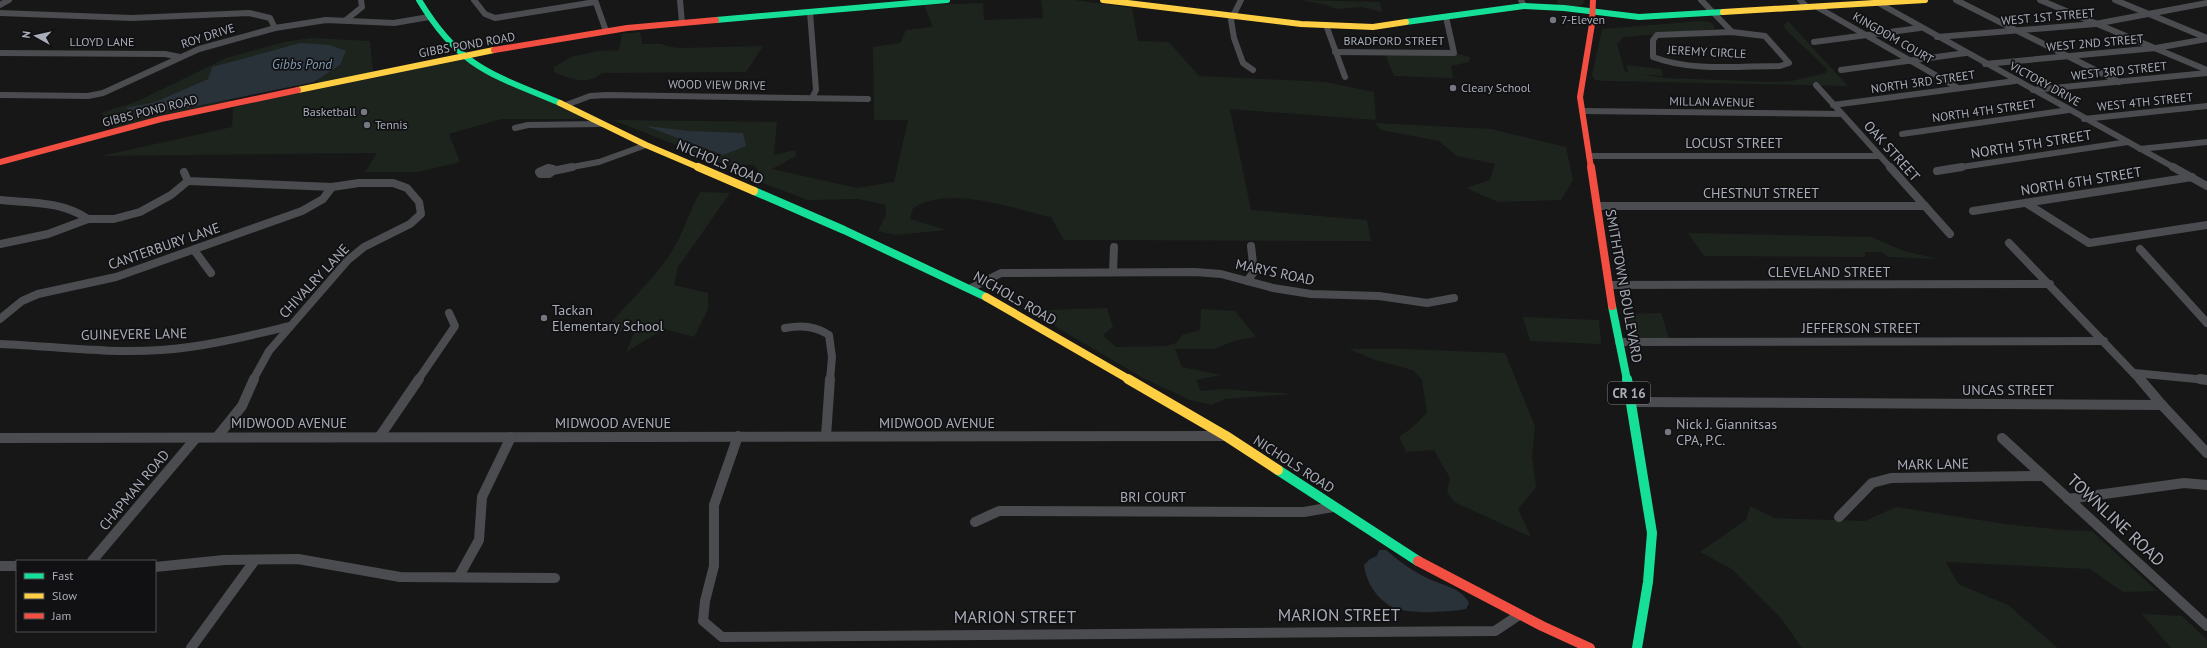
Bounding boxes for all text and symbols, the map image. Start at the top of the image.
street label: WEST 1ST STREET [2000,5,2096,28]
street label: KINGDOM COURT [1850,8,1937,67]
place label: 7-Eleven [1561,12,1605,27]
marker: 7-Eleven [1548,15,1558,25]
north arrow [16,16,56,56]
street label: ROY DRIVE [179,20,237,51]
street label: GIBBS POND ROAD [418,29,516,60]
text: N [19,30,34,39]
street label: WEST 2ND STREET [2046,31,2145,54]
street label: BRADFORD STREET [1343,33,1445,48]
street label: LLOYD LANE [70,34,134,49]
street label: JEREMY CIRCLE [1666,42,1747,61]
water label: Gibbs Pond [272,56,332,73]
street label: VICTORY DRIVE [2006,57,2083,109]
street label: WEST 3RD STREET [2070,58,2168,83]
street label: NORTH 3RD STREET [1870,67,1976,96]
street label: WOOD VIEW DRIVE [668,76,766,93]
place label: Cleary School [1461,80,1531,95]
marker: Cleary School [1448,83,1458,93]
street label: WEST 4TH STREET [2096,89,2194,114]
street label: GIBBS POND ROAD [101,91,199,130]
street label: MILLAN AVENUE [1669,93,1755,110]
street label: NORTH 4TH STREET [1931,96,2037,125]
place label: Basketball [303,104,356,119]
marker: Basketball [359,107,369,117]
place label: Tennis [375,117,408,132]
street label: OAK STREET [1860,117,1924,185]
marker: Tennis [362,120,372,130]
street label: NORTH 5TH STREET [1969,126,2093,162]
street label: LOCUST STREET [1685,134,1783,152]
street label: NICHOLS ROAD [674,136,766,188]
street label: NORTH 6TH STREET [2019,163,2143,199]
street label: CHESTNUT STREET [1703,184,1819,202]
street label: SMITHTOWN BOULEVARD [1602,208,1646,364]
street label: CANTERBURY LANE [106,218,222,274]
street label: CHIVALRY LANE [275,240,353,322]
street label: MARYS ROAD [1234,255,1316,289]
street label: CLEVELAND STREET [1768,263,1890,281]
street label: NICHOLS ROAD [970,267,1060,329]
place label: Tackan Elementary School [552,301,664,335]
marker: Tackan Elementary School [539,313,549,323]
street label: JEFFERSON STREET [1801,319,1920,337]
street label: GUINEVERE LANE [81,324,187,344]
street label: UNCAS STREET [1962,381,2054,399]
road number: CR 16 [1608,382,1650,404]
street label: MIDWOOD AVENUE [231,414,347,432]
street label: MIDWOOD AVENUE [555,414,671,432]
street label: MIDWOOD AVENUE [879,414,995,432]
place label: Nick J. Giannitsas CPA, P.C. [1676,415,1777,449]
marker: Nick J. Giannitsas CPA, P.C. [1663,427,1673,437]
street label: NICHOLS ROAD [1250,431,1338,497]
street label: CHAPMAN ROAD [95,446,173,534]
street label: MARK LANE [1897,454,1969,474]
street label: TOWNLINE ROAD [2062,469,2170,571]
street label: BRI COURT [1120,488,1186,506]
legend [16,560,156,632]
text: Fast [52,568,73,583]
text: Slow [52,588,77,603]
street label: MARION STREET [1278,604,1401,626]
street label: MARION STREET [954,606,1077,628]
text: Jam [51,608,71,623]

